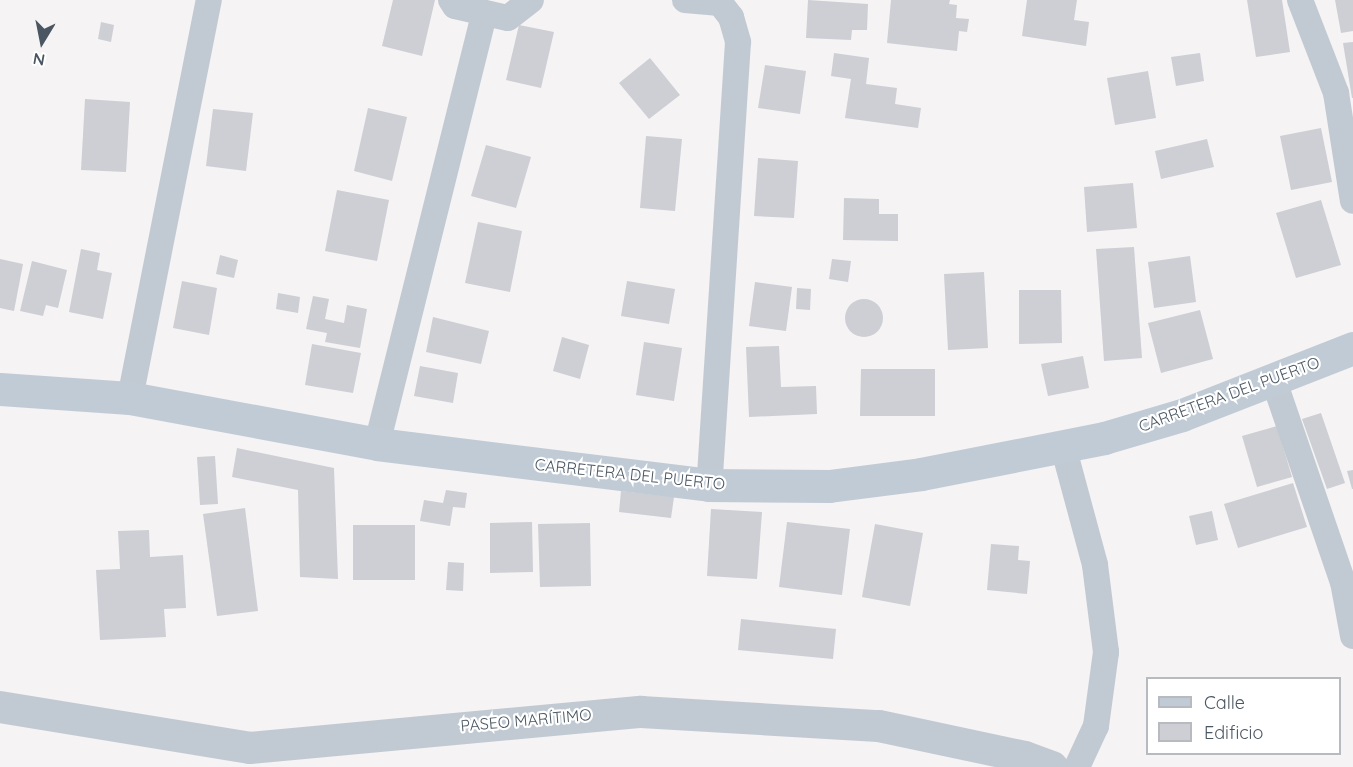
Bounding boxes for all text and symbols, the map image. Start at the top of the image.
north arrow [12,12,72,72]
text: N [31,49,46,71]
street label: CARRETERA DEL PUERTO [1136,352,1322,436]
street label: CARRETERA DEL PUERTO [534,454,726,494]
legend [1146,677,1341,755]
text: Calle [1204,691,1245,714]
street label: PASEO MARÍTIMO [460,705,592,735]
text: Edificio [1204,721,1263,744]

